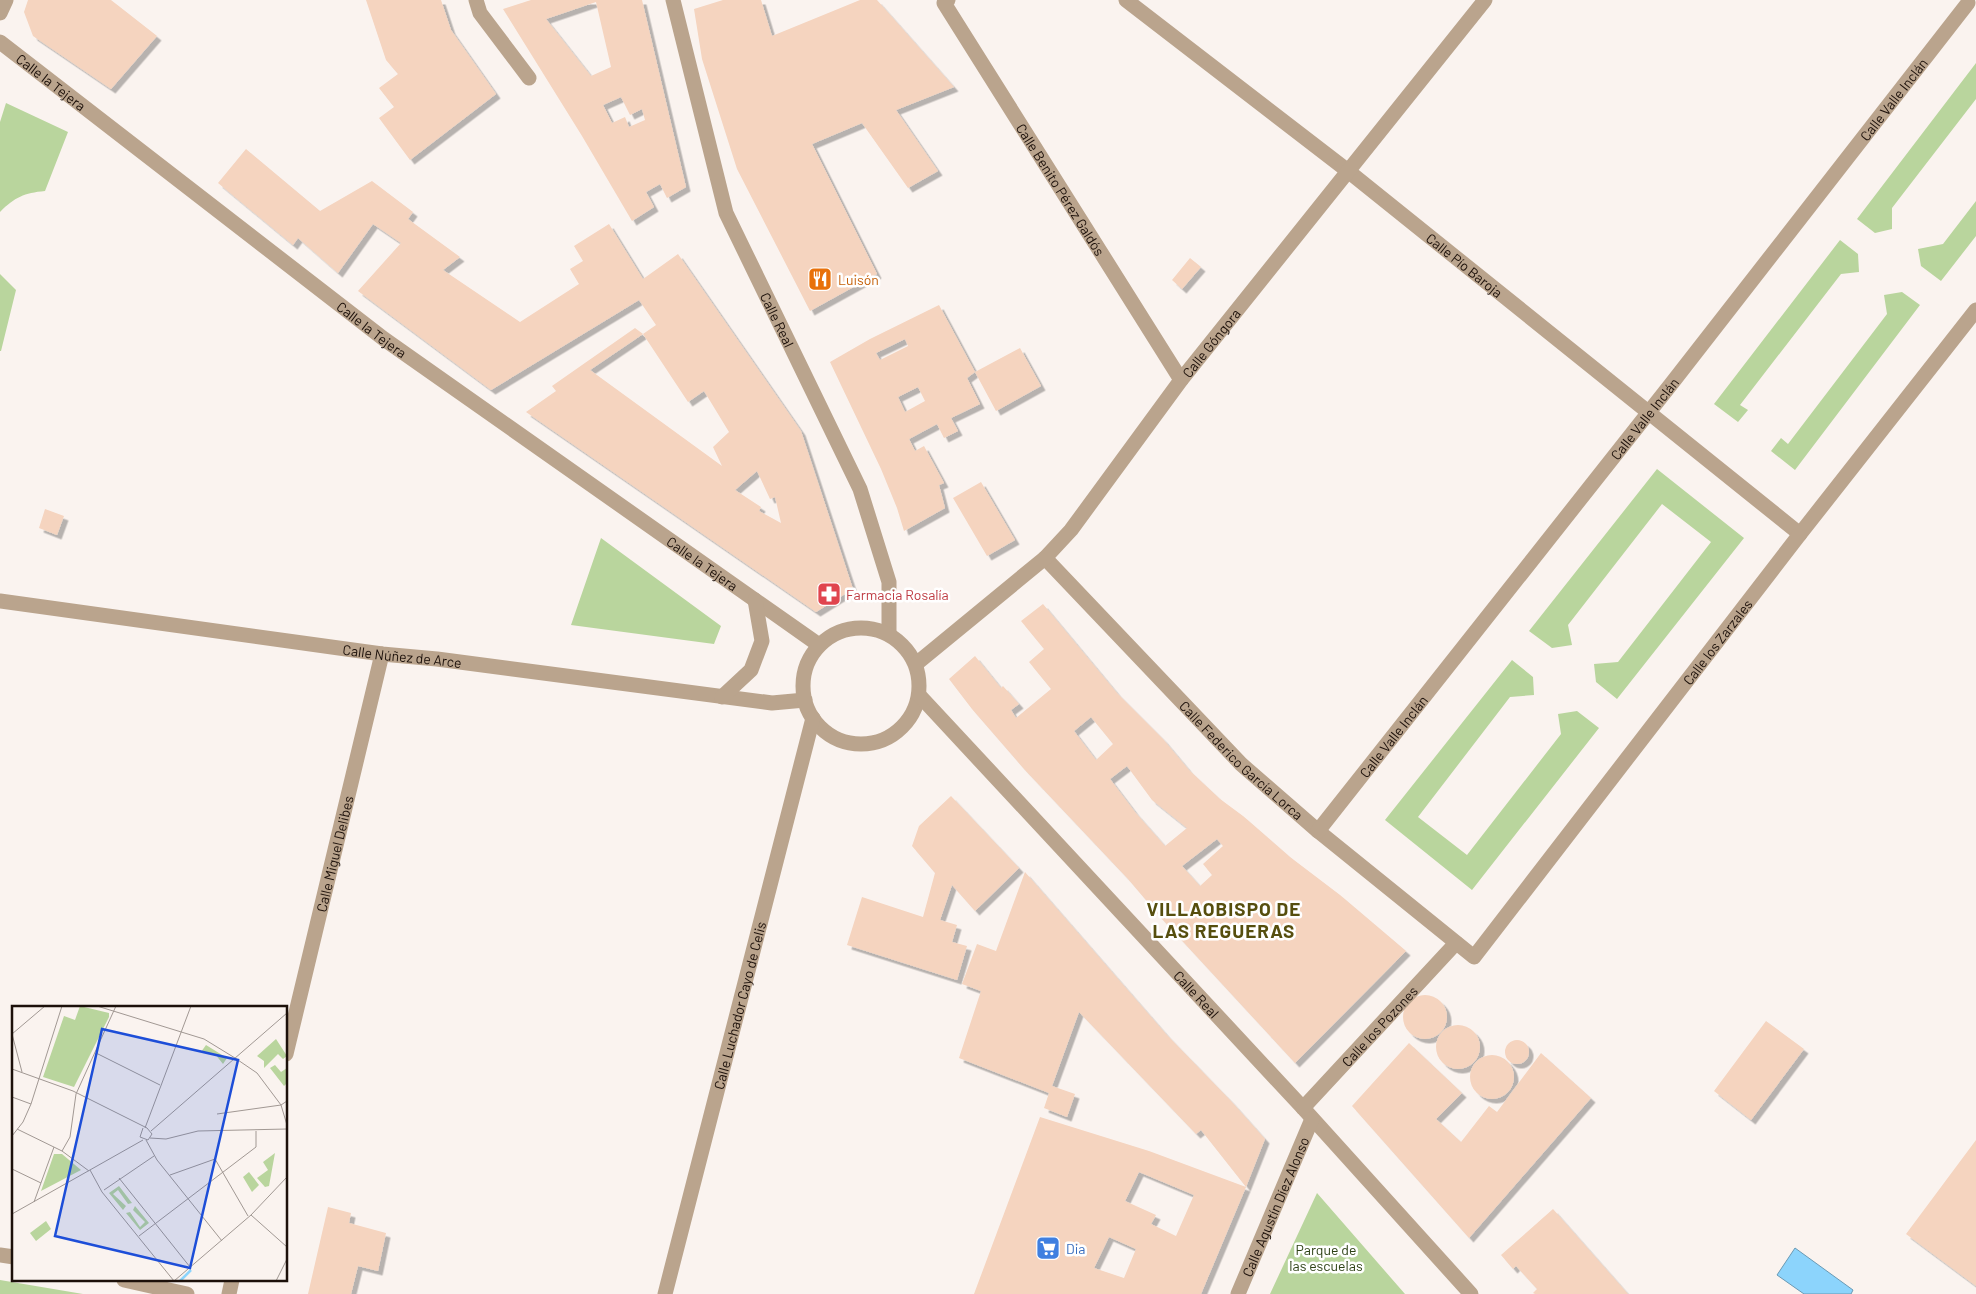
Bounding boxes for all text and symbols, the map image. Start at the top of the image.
street label: Calle la Tejera [13,50,89,114]
street label: Calle Valle Inclán [1856,54,1931,144]
street label: Calle Benito Pérez Galdós [1013,120,1109,259]
street label: Calle Pío Baroja [1423,229,1506,301]
restaurant icon: Luisón [807,266,833,292]
place label: Luisón [838,271,879,288]
street label: Calle Real [757,290,798,350]
street label: Calle la Tejera [334,297,410,361]
street label: Calle Góngora [1178,305,1244,381]
street label: Calle Valle Inclán [1606,374,1682,463]
street label: Calle la Tejera [664,532,741,594]
pharmacy icon: Farmacia Rosalía [816,581,842,607]
place label: Farmacia Rosalía [846,586,949,603]
street label: Calle los Zarzales [1679,595,1755,688]
street label: Calle Núñez de Arce [342,640,463,671]
street label: Calle Valle Inclán [1355,692,1431,781]
street label: Calle Federico García Lorca [1176,697,1307,823]
street label: Calle Miguel Delibes [312,794,356,914]
district label: VILLAOBISPO DE LAS REGUERAS [1147,897,1301,942]
street label: Calle Luchador Cayo de Celis [709,919,769,1091]
street label: Calle Real [1171,967,1223,1021]
street label: Calle los Pozones [1338,982,1421,1070]
inset map [12,1006,288,1282]
street label: Calle Agustín Díez Alonso [1238,1134,1312,1279]
supermarket icon: Dia [1035,1235,1061,1261]
place label: Dia [1066,1240,1085,1257]
park label: Parque de las escuelas [1289,1241,1363,1274]

